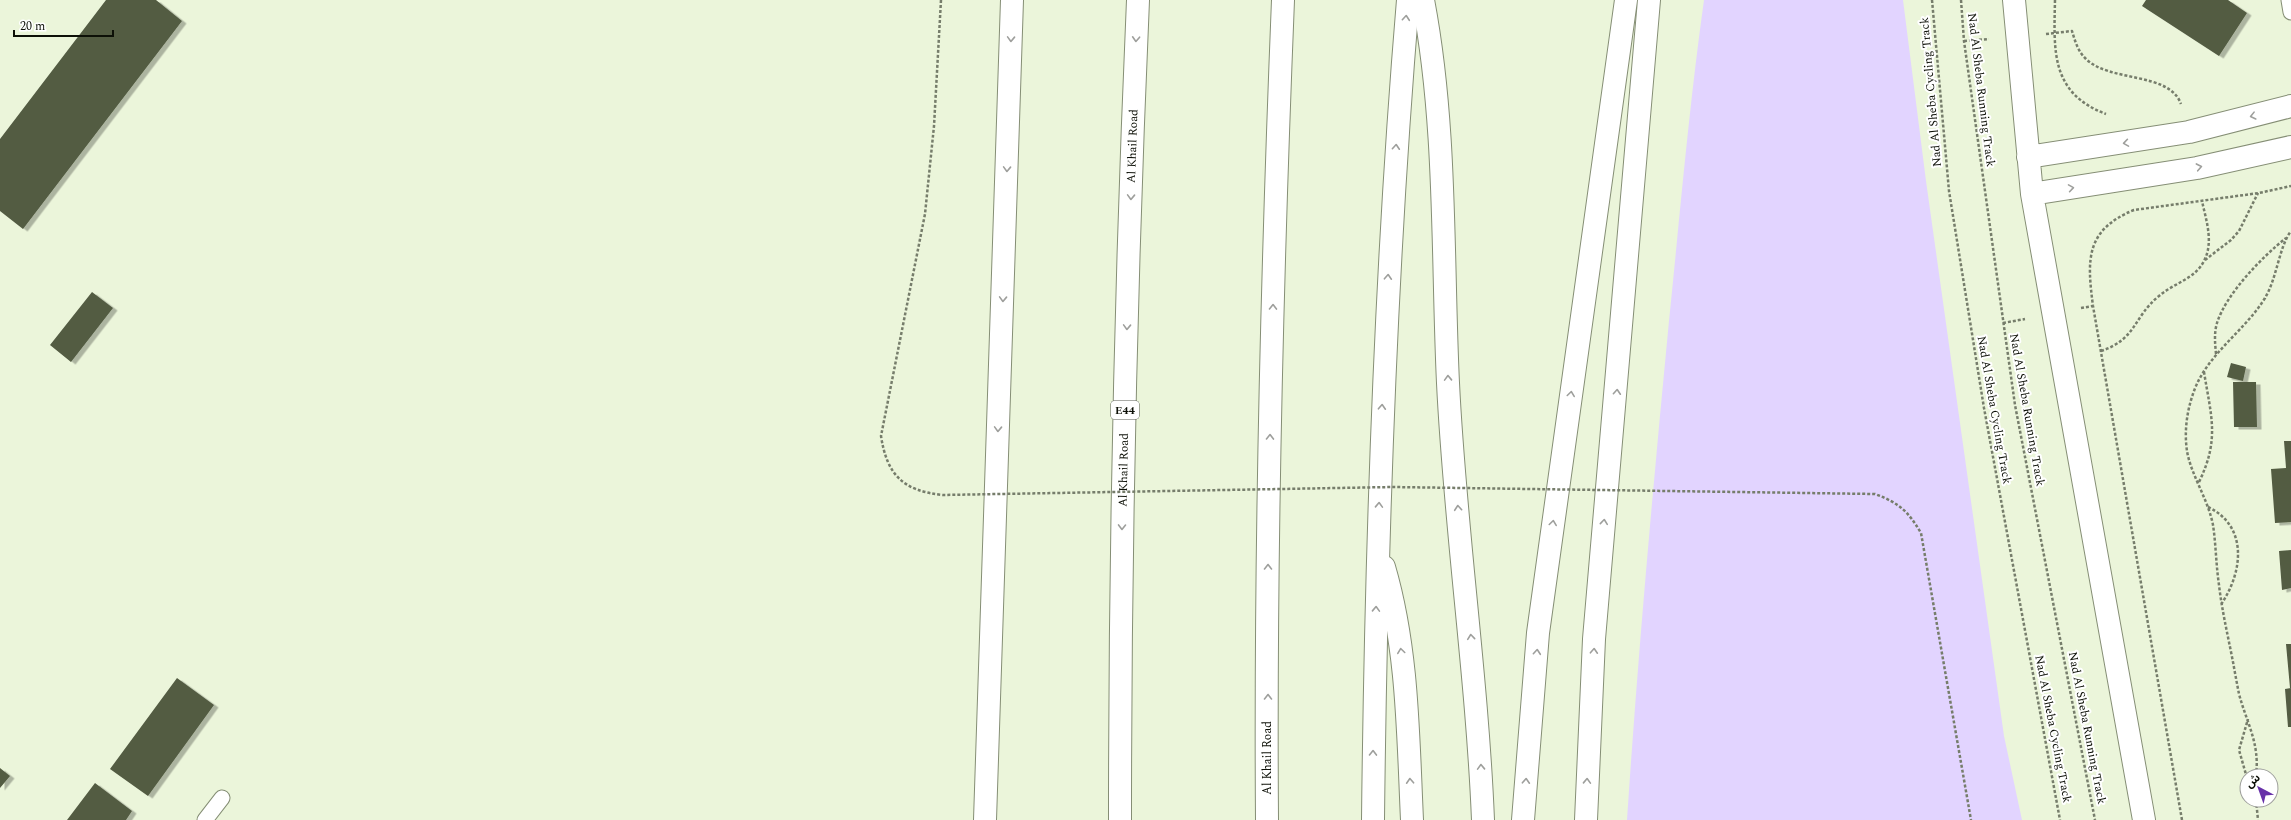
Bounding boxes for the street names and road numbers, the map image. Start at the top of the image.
street label: Nad Al Sheba Running Track [1962,12,2000,168]
street label: Nad Al Sheba Cycling Track [1915,16,1947,168]
street label: Al Khail Road [1121,108,1143,183]
street label: Nad Al Sheba Running Track [2004,332,2050,488]
street label: Nad Al Sheba Cycling Track [1972,334,2016,486]
road number: E44 [1111,401,1139,419]
street label: Al Khail Road [1113,433,1134,507]
street label: Nad Al Sheba Running Track [2063,650,2111,806]
street label: Nad Al Sheba Cycling Track [2029,653,2077,805]
street label: Al Khail Road [1258,721,1277,795]

